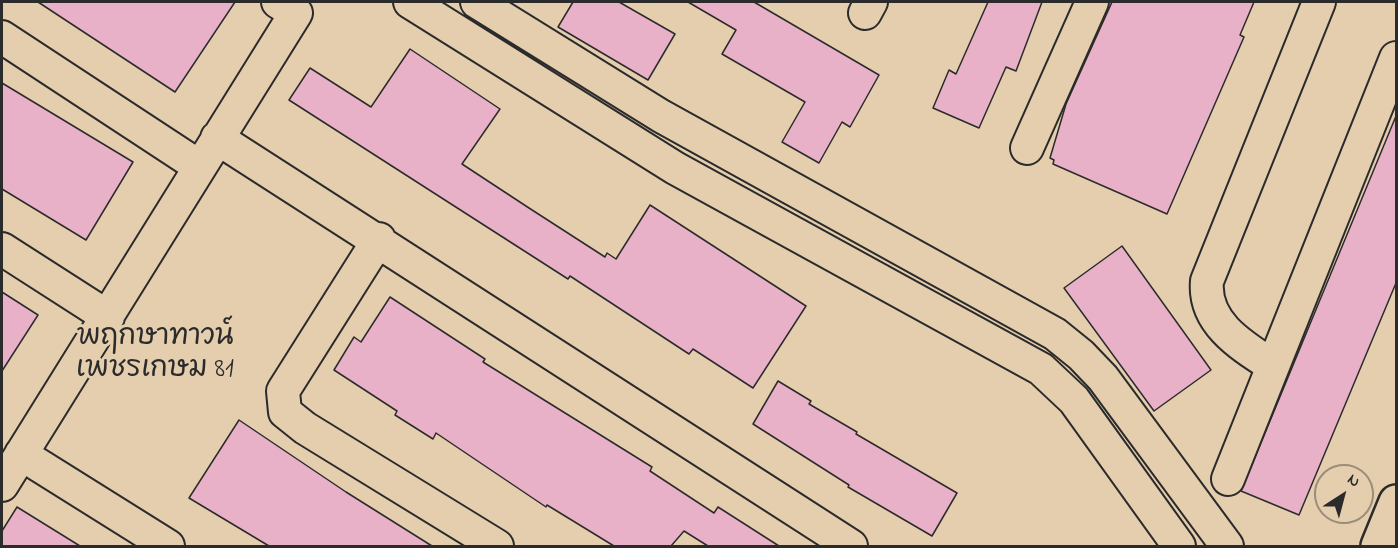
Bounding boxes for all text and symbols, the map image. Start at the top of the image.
district label: พฤกษาทาวน์ เพชรเกษม 81 [76,322,234,388]
north arrow [1314,464,1374,524]
text: N [1342,468,1365,494]

